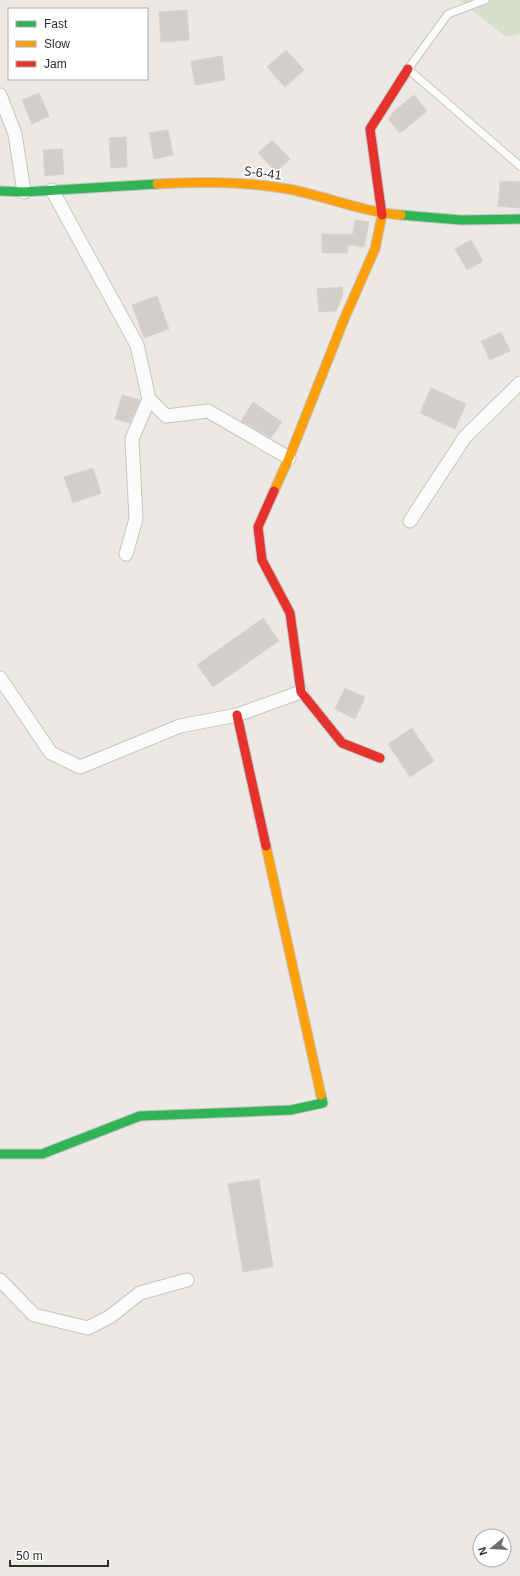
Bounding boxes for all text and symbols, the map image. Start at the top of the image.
legend [8,8,148,80]
text: Fast [44,17,68,31]
text: Slow [44,37,70,51]
text: Jam [44,57,67,71]
street label: Տ-6-41 [243,163,283,183]
north arrow [472,1528,512,1568]
scale bar [10,1542,108,1568]
text: N [476,1545,489,1557]
text: 50 m [16,1549,43,1563]

